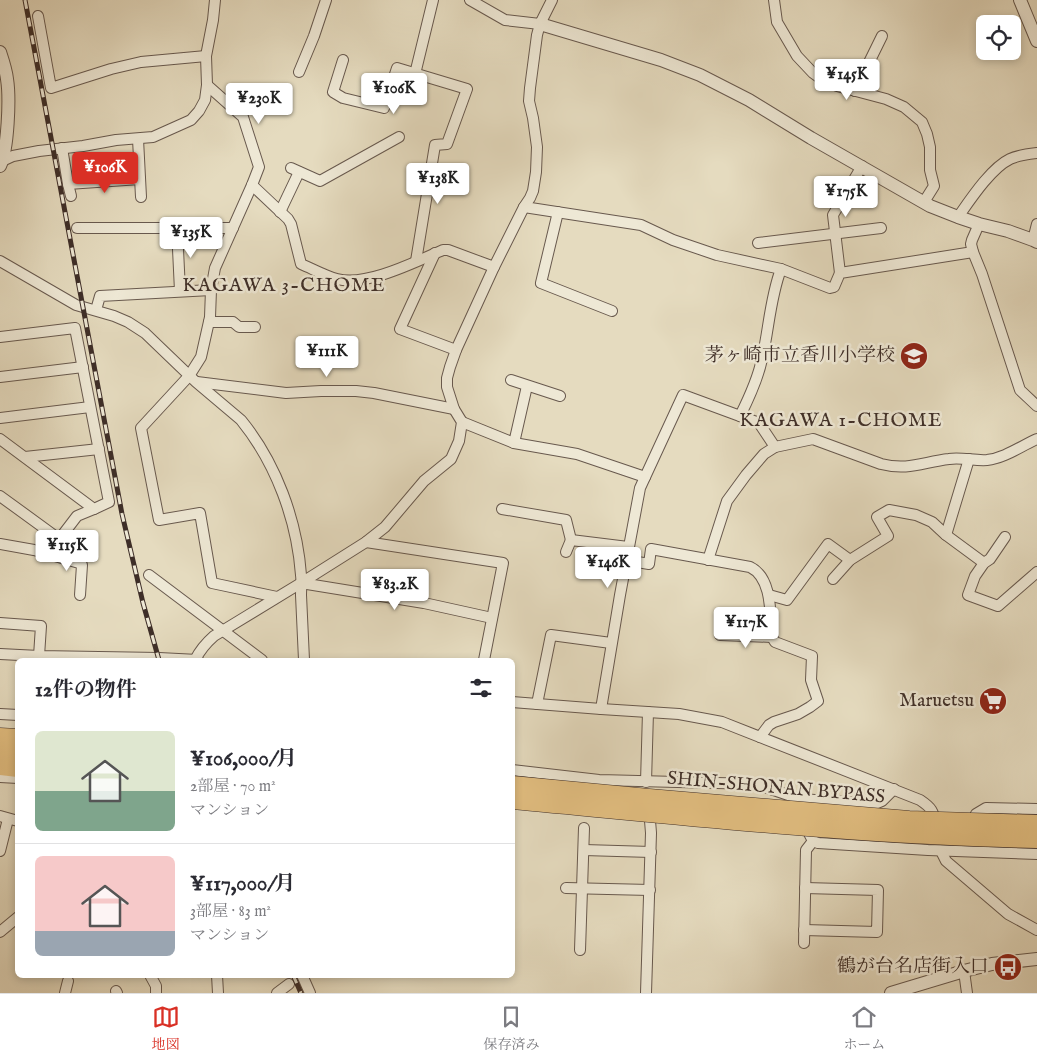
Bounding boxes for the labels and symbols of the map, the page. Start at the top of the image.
pin: ¥145K [812,58,882,101]
pin: ¥106K [359,72,429,115]
pin: ¥230K [224,82,294,125]
pin: ¥106K [70,152,140,194]
pin: ¥138K [403,162,473,205]
pin: ¥175K [811,176,881,218]
pin: ¥135K [156,216,226,259]
district label: KAGAWA 3-CHOME [182,273,386,298]
pin: ¥111K [292,336,362,378]
school or university icon: 茅ヶ崎市立香川小学校 [899,341,929,371]
place label: 茅ヶ崎市立香川小学校 [705,344,895,368]
district label: KAGAWA 1-CHOME [739,408,943,433]
pin: ¥115K [32,530,102,572]
pin: ¥146K [573,546,643,589]
pin: ¥83.2K [354,568,436,611]
pin: ¥117K [711,606,781,649]
supermarket icon: Maruetsu [978,686,1008,716]
place label: Maruetsu [899,689,974,713]
street label: SHIN-SHONAN BYPASS [666,767,886,809]
bus stop icon: 鶴が台名店街入口 [993,952,1023,982]
place label: 鶴が台名店街入口 [837,955,989,979]

